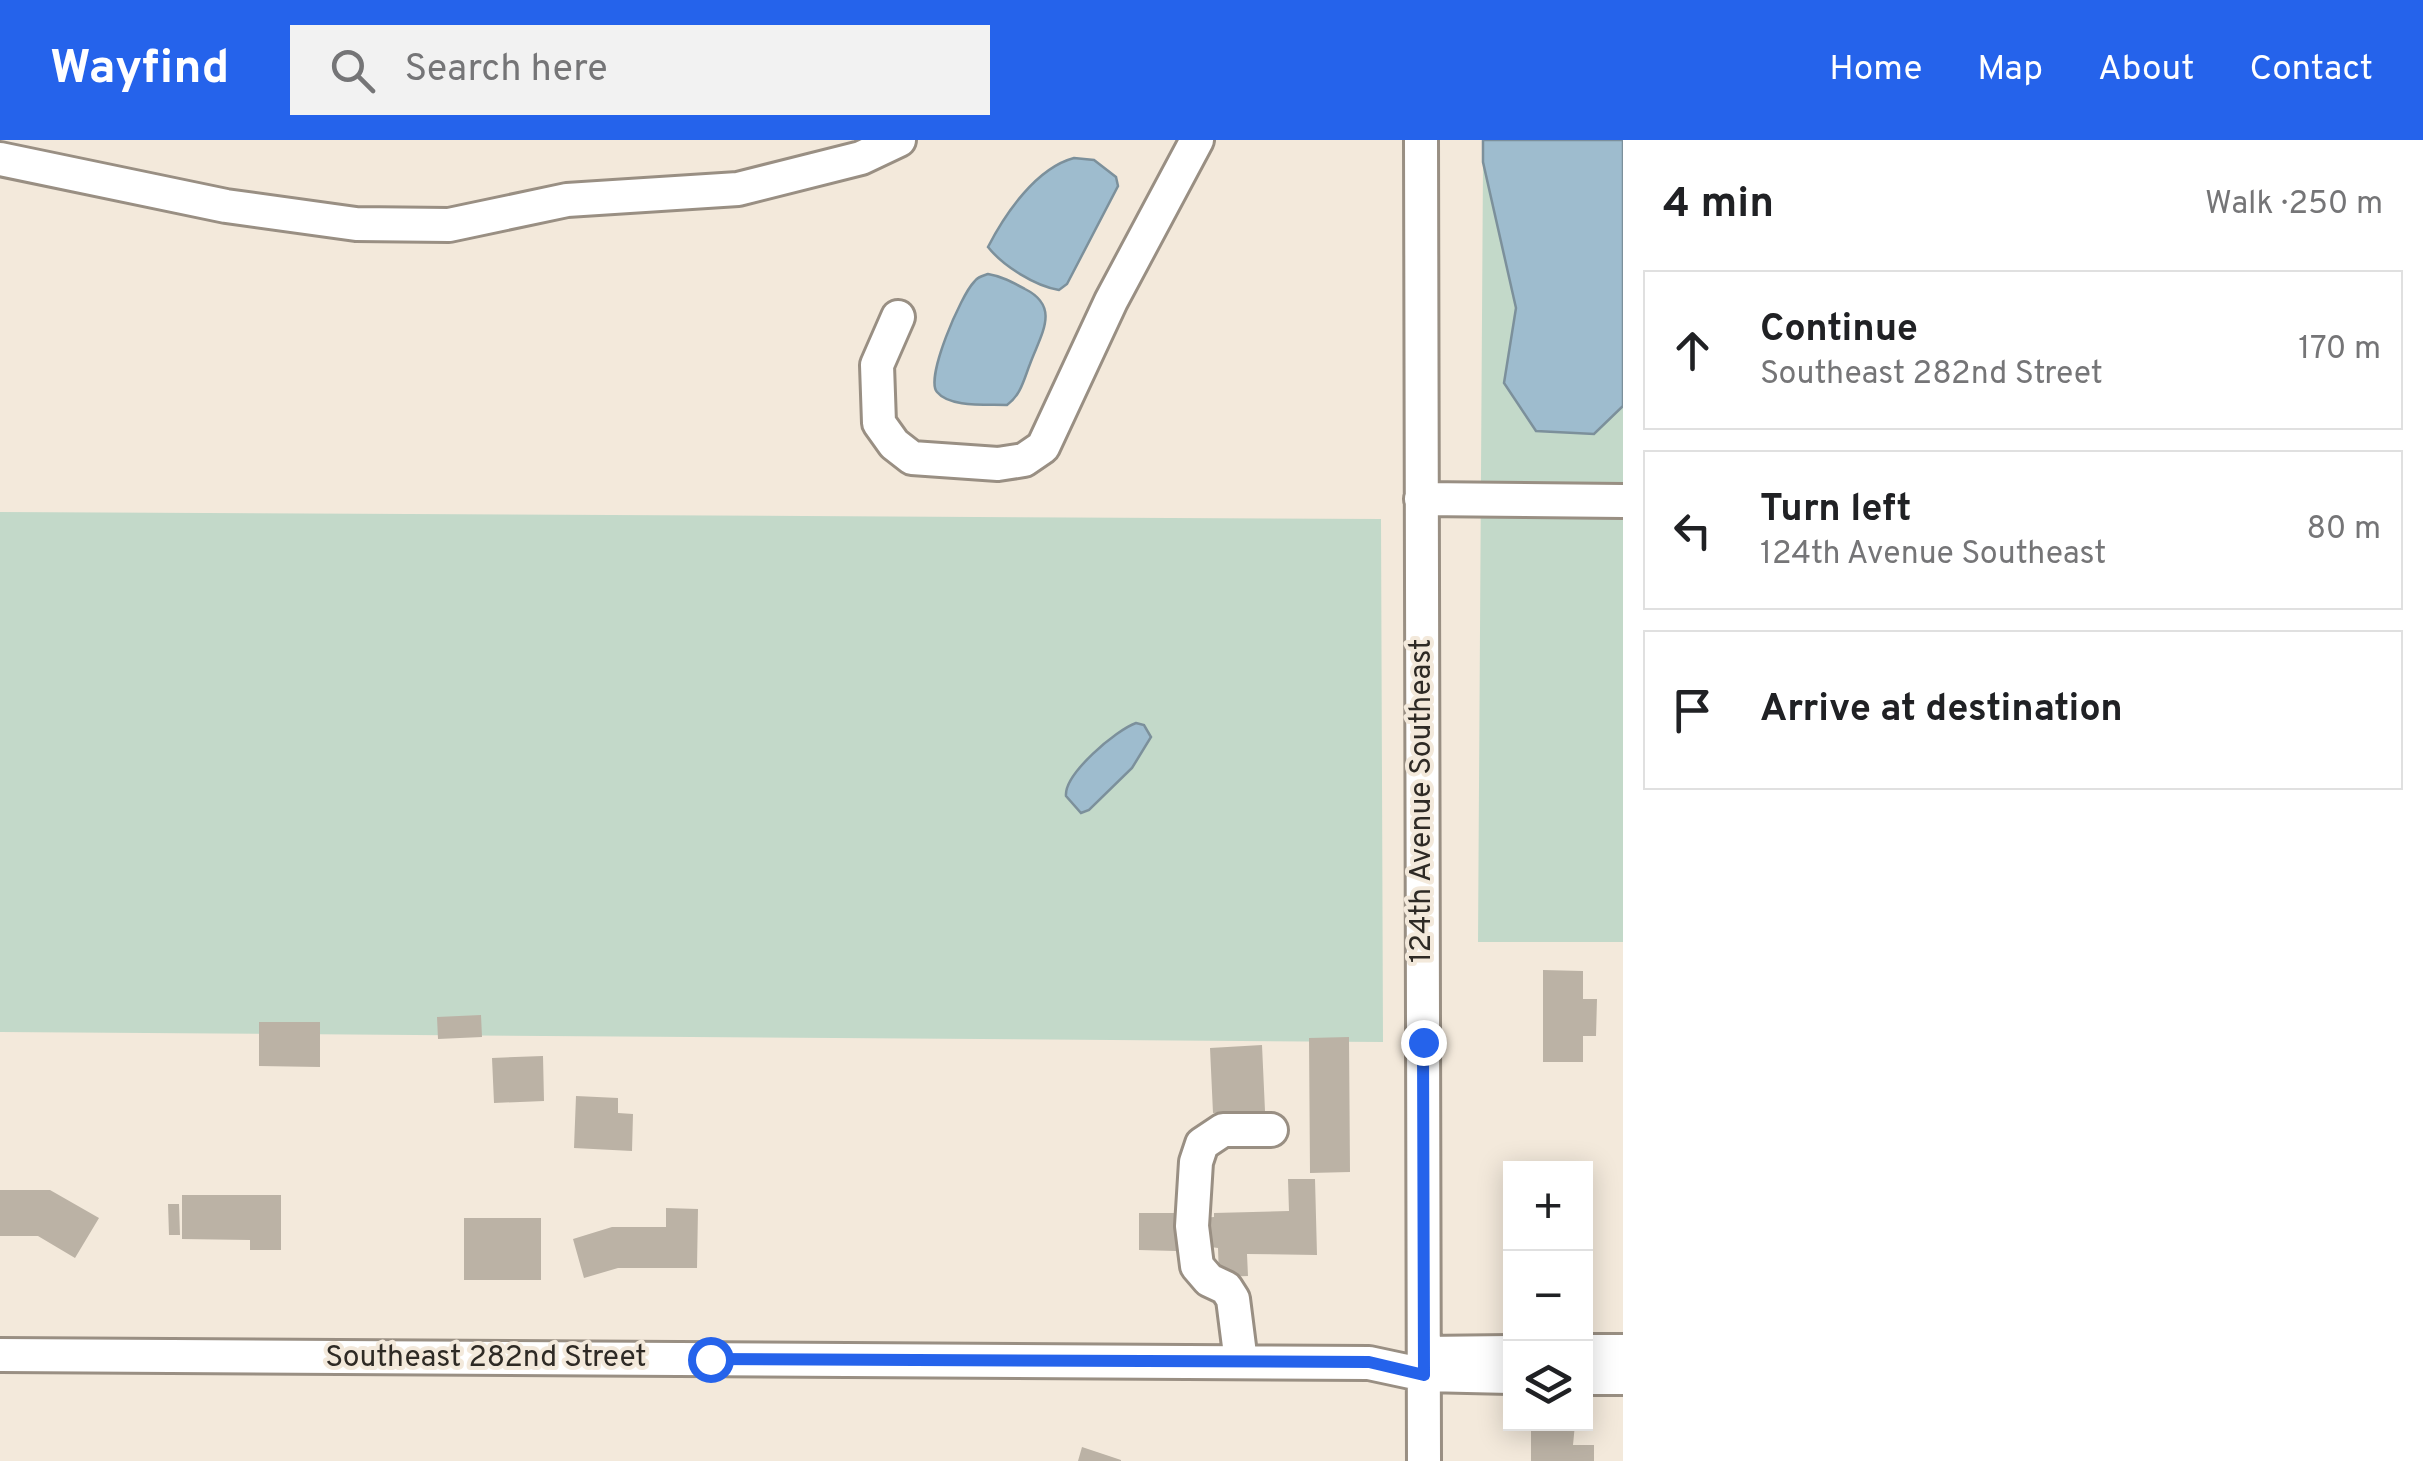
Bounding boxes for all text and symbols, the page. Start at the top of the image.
search box [290,25,990,115]
text: Wayfind [50,40,230,100]
icon: search [325,43,380,98]
text: Search here [405,46,608,95]
text: Home [1829,48,1922,92]
text: Map [1977,48,2043,92]
text: About [2098,48,2194,92]
text: Contact [2249,48,2373,92]
text: 4 min [1663,179,1774,232]
text: Walk · 250 m [2205,185,2383,225]
text: Continue [1760,306,1918,355]
icon: ahead [1665,323,1720,378]
text: 170 m [2298,330,2381,370]
text: Southeast 282nd Street [1760,355,2103,395]
text: Turn left [1760,486,1912,535]
icon: left [1665,503,1720,558]
text: 80 m [2307,510,2381,550]
text: 124th Avenue Southeast [1760,535,2106,575]
street label: 124th Avenue Southeast [1404,639,1441,963]
icon: arrive [1665,683,1720,738]
text: Arrive at destination [1760,686,2123,735]
route end [1401,1020,1447,1066]
map controls [1503,1161,1593,1431]
button: + [1503,1161,1593,1251]
button: − [1503,1251,1593,1341]
route start [688,1337,734,1383]
street label: Southeast 282nd Street [325,1340,647,1377]
button: layers [1503,1341,1593,1431]

